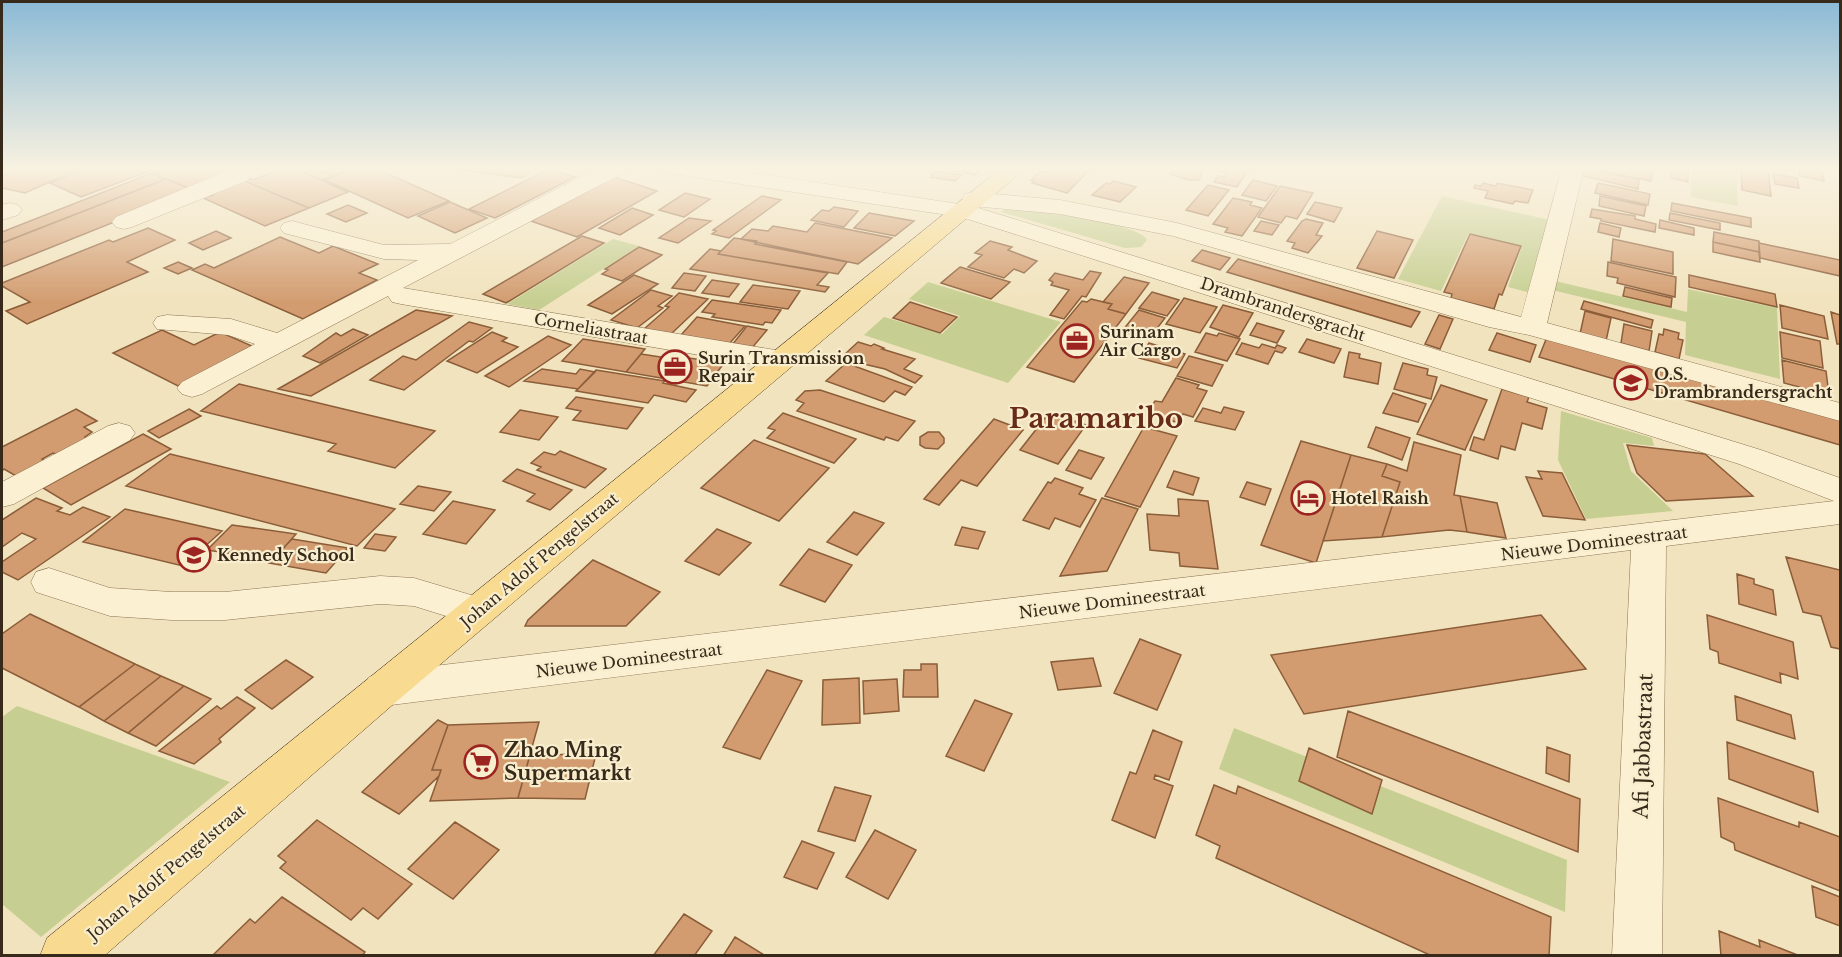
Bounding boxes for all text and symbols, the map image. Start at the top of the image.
street label: Drambrandersgracht [1198,273,1368,345]
street label: Corneliastraat [532,308,650,348]
place label: Surinam Air Cargo [1099,322,1181,360]
office icon: Surinam Air Cargo [1059,323,1095,359]
place label: Surin Transmission Repair [698,348,865,386]
office icon: Surin Transmission Repair [657,349,693,385]
place label: O.S. Drambrandersgracht [1654,364,1833,402]
school or university icon: O.S. Drambrandersgracht [1613,365,1649,401]
district label: Paramaribo [1009,401,1183,436]
hotel icon: Hotel Raish [1290,480,1326,516]
street label: Johan Adolf Pengelstraat [454,488,622,633]
place label: Hotel Raish [1331,488,1429,508]
street label: Nieuwe Domineestraat [1499,522,1689,564]
school or university icon: Kennedy School [176,537,212,573]
place label: Kennedy School [217,545,355,565]
street label: Nieuwe Domineestraat [1017,580,1207,622]
street label: Nieuwe Domineestraat [534,639,724,681]
street label: Afi Jabbastraat [1628,672,1658,820]
place label: Zhao Ming Supermarkt [504,738,632,785]
supermarket icon: Zhao Ming Supermarkt [463,744,499,780]
street label: Johan Adolf Pengelstraat [81,800,249,945]

